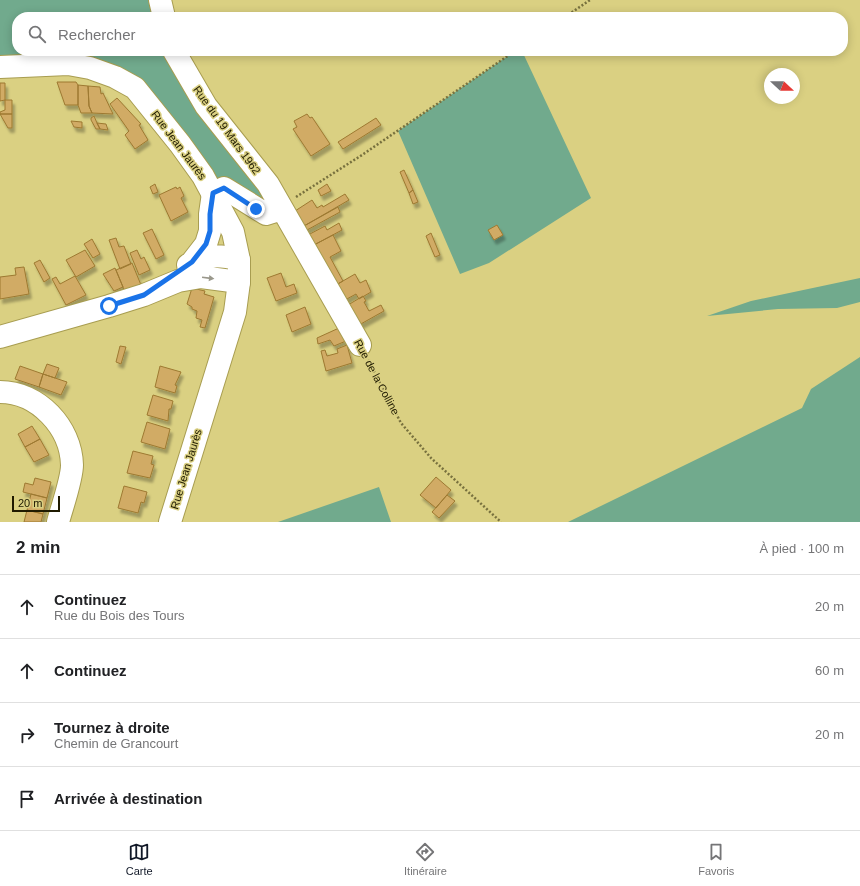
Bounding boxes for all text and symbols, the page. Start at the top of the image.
search box [12,12,848,56]
icon: search [26,23,48,45]
text: Rechercher [58,26,136,43]
north arrow [764,68,800,104]
street label: Rue du 19 Mars 1962 [191,84,263,176]
street label: Rue Jean Jaurès [149,108,209,182]
route end [247,200,265,218]
one-way arrow [202,275,214,281]
route start [100,297,118,315]
street label: Rue de la Colline [352,337,402,417]
street label: Rue Jean Jaurès [168,427,204,511]
scale bar [12,494,60,513]
text: 20 m [18,497,42,509]
text: 2 min [16,538,60,557]
text: À pied · 100 m [759,541,844,556]
text: Continuez [54,591,127,608]
icon: ahead [16,596,38,618]
text: 20 m [815,599,844,614]
text: Rue du Bois des Tours [54,608,185,623]
icon: ahead [16,660,38,682]
text: Continuez [54,662,127,679]
text: 60 m [815,663,844,678]
text: Tournez à droite [54,719,170,736]
icon: right [16,724,38,746]
text: 20 m [815,727,844,742]
text: Chemin de Grancourt [54,736,178,751]
icon: arrive [16,788,38,810]
text: Arrivée à destination [54,790,202,807]
tab: Carte [126,841,153,877]
tab: Itinéraire [404,841,447,877]
tab: Favoris [698,841,734,877]

